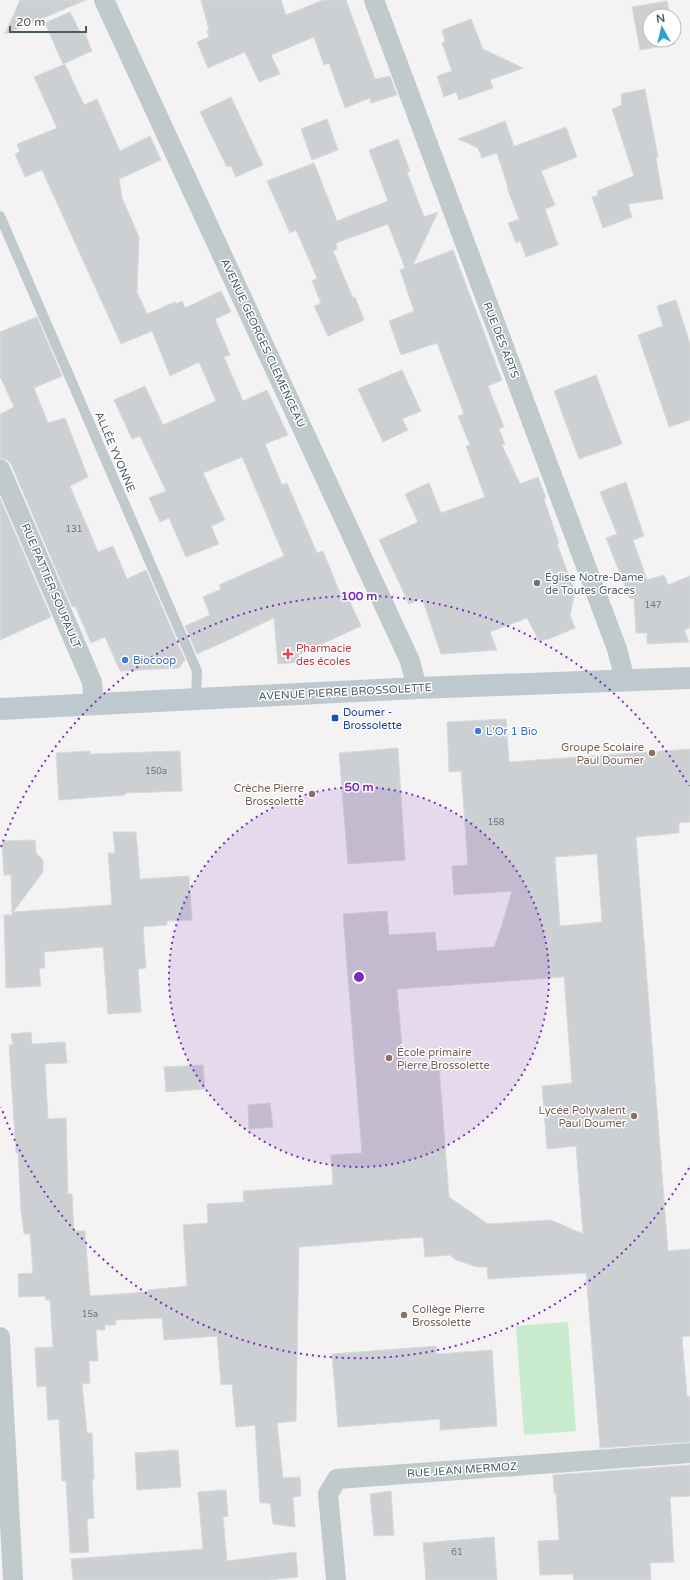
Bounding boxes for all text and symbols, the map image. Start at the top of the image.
scale bar [10,8,86,34]
north arrow [642,8,682,48]
text: N [655,12,666,26]
text: 20 m [16,15,45,29]
street label: AVENUE GEORGES CLEMENCEAU [218,256,308,430]
street label: RUE DES ARTS [481,300,522,380]
street label: ALLÉE YVONNE [92,409,139,494]
street label: RUE PATTIER SOUPAULT [19,522,83,651]
house number: 131 [66,524,82,535]
place label: Église Notre-Dame de Toutes Graces [545,570,644,597]
marker: Église Notre-Dame de Toutes Graces [532,578,542,588]
text: 100 m [341,589,377,603]
house number: 147 [645,600,662,611]
place label: Pharmacie des écoles [296,642,352,668]
marker: Pharmacie des écoles [283,649,293,659]
place label: Biocoop [133,654,176,667]
marker: Biocoop [120,655,130,665]
street label: AVENUE PIERRE BROSSOLETTE [258,681,432,703]
place label: Doumer - Brossolette [343,706,402,732]
marker: Doumer - Brossolette [330,713,340,723]
place label: L'Or 1 Bio [486,725,538,738]
marker: L'Or 1 Bio [473,726,483,736]
place label: Groupe Scolaire Paul Doumer [561,741,645,767]
marker: Groupe Scolaire Paul Doumer [647,748,657,758]
house number: 150a [145,766,167,777]
text: 50 m [344,780,374,794]
place label: Crèche Pierre Brossolette [234,782,304,808]
marker: Crèche Pierre Brossolette [307,789,317,799]
house number: 158 [488,817,505,828]
centre of rings [352,970,366,984]
place label: École primaire Pierre Brossolette [397,1045,490,1072]
marker: École primaire Pierre Brossolette [384,1053,394,1063]
place label: Lycée Polyvalent Paul Doumer [538,1104,627,1130]
marker: Lycée Polyvalent Paul Doumer [629,1111,639,1121]
place label: Collège Pierre Brossolette [412,1303,485,1329]
house number: 15a [82,1309,98,1320]
marker: Collège Pierre Brossolette [399,1310,409,1320]
street label: RUE JEAN MERMOZ [407,1460,517,1480]
house number: 61 [451,1547,463,1558]

